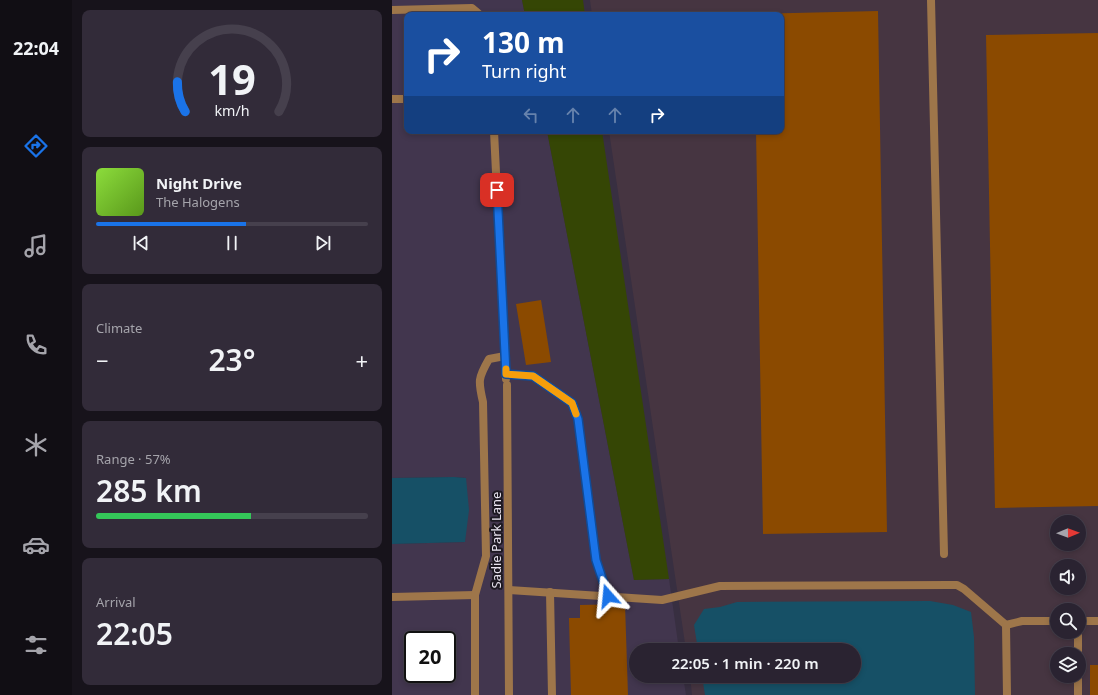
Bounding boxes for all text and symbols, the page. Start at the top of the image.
text: 130 m [482,23,565,61]
icon: right [416,28,468,80]
text: 22:04 [13,36,59,60]
text: 19 [208,50,256,106]
text: Turn right [482,59,566,83]
text: km/h [214,100,250,119]
icon: left [520,104,542,126]
icon: ahead [562,104,584,126]
icon: ahead [604,104,626,126]
icon: right [646,104,668,126]
icon: directions [22,132,50,160]
text: Night Drive [156,173,242,193]
pin [480,173,514,207]
icon: arrive [486,179,508,201]
text: The Halogens [156,193,240,211]
icon: music [22,232,50,260]
icon: previous [130,232,152,254]
icon: pause [221,232,243,254]
icon: next [312,232,334,254]
text: Climate [96,319,142,337]
icon: phone [22,331,50,359]
text: 23° [208,339,256,380]
text: − [96,345,109,375]
text: + [355,345,368,375]
icon: climate [22,431,50,459]
text: Range · 57% [96,450,171,468]
text: 285 km [96,470,202,511]
street label: Sadie Park Lane [487,492,505,588]
north arrow [1050,515,1086,551]
map controls [1050,515,1086,683]
icon: car [22,531,50,559]
button: sound [1050,559,1086,595]
position arrow [587,575,629,617]
text: Arrival [96,593,136,611]
button: search [1050,603,1086,639]
text: 22:05 [96,613,173,654]
icon: filters [22,631,50,659]
speed limit sign: 20 [404,631,456,683]
button: layers [1050,647,1086,683]
text: 22:05 · 1 min · 220 m [671,653,819,673]

